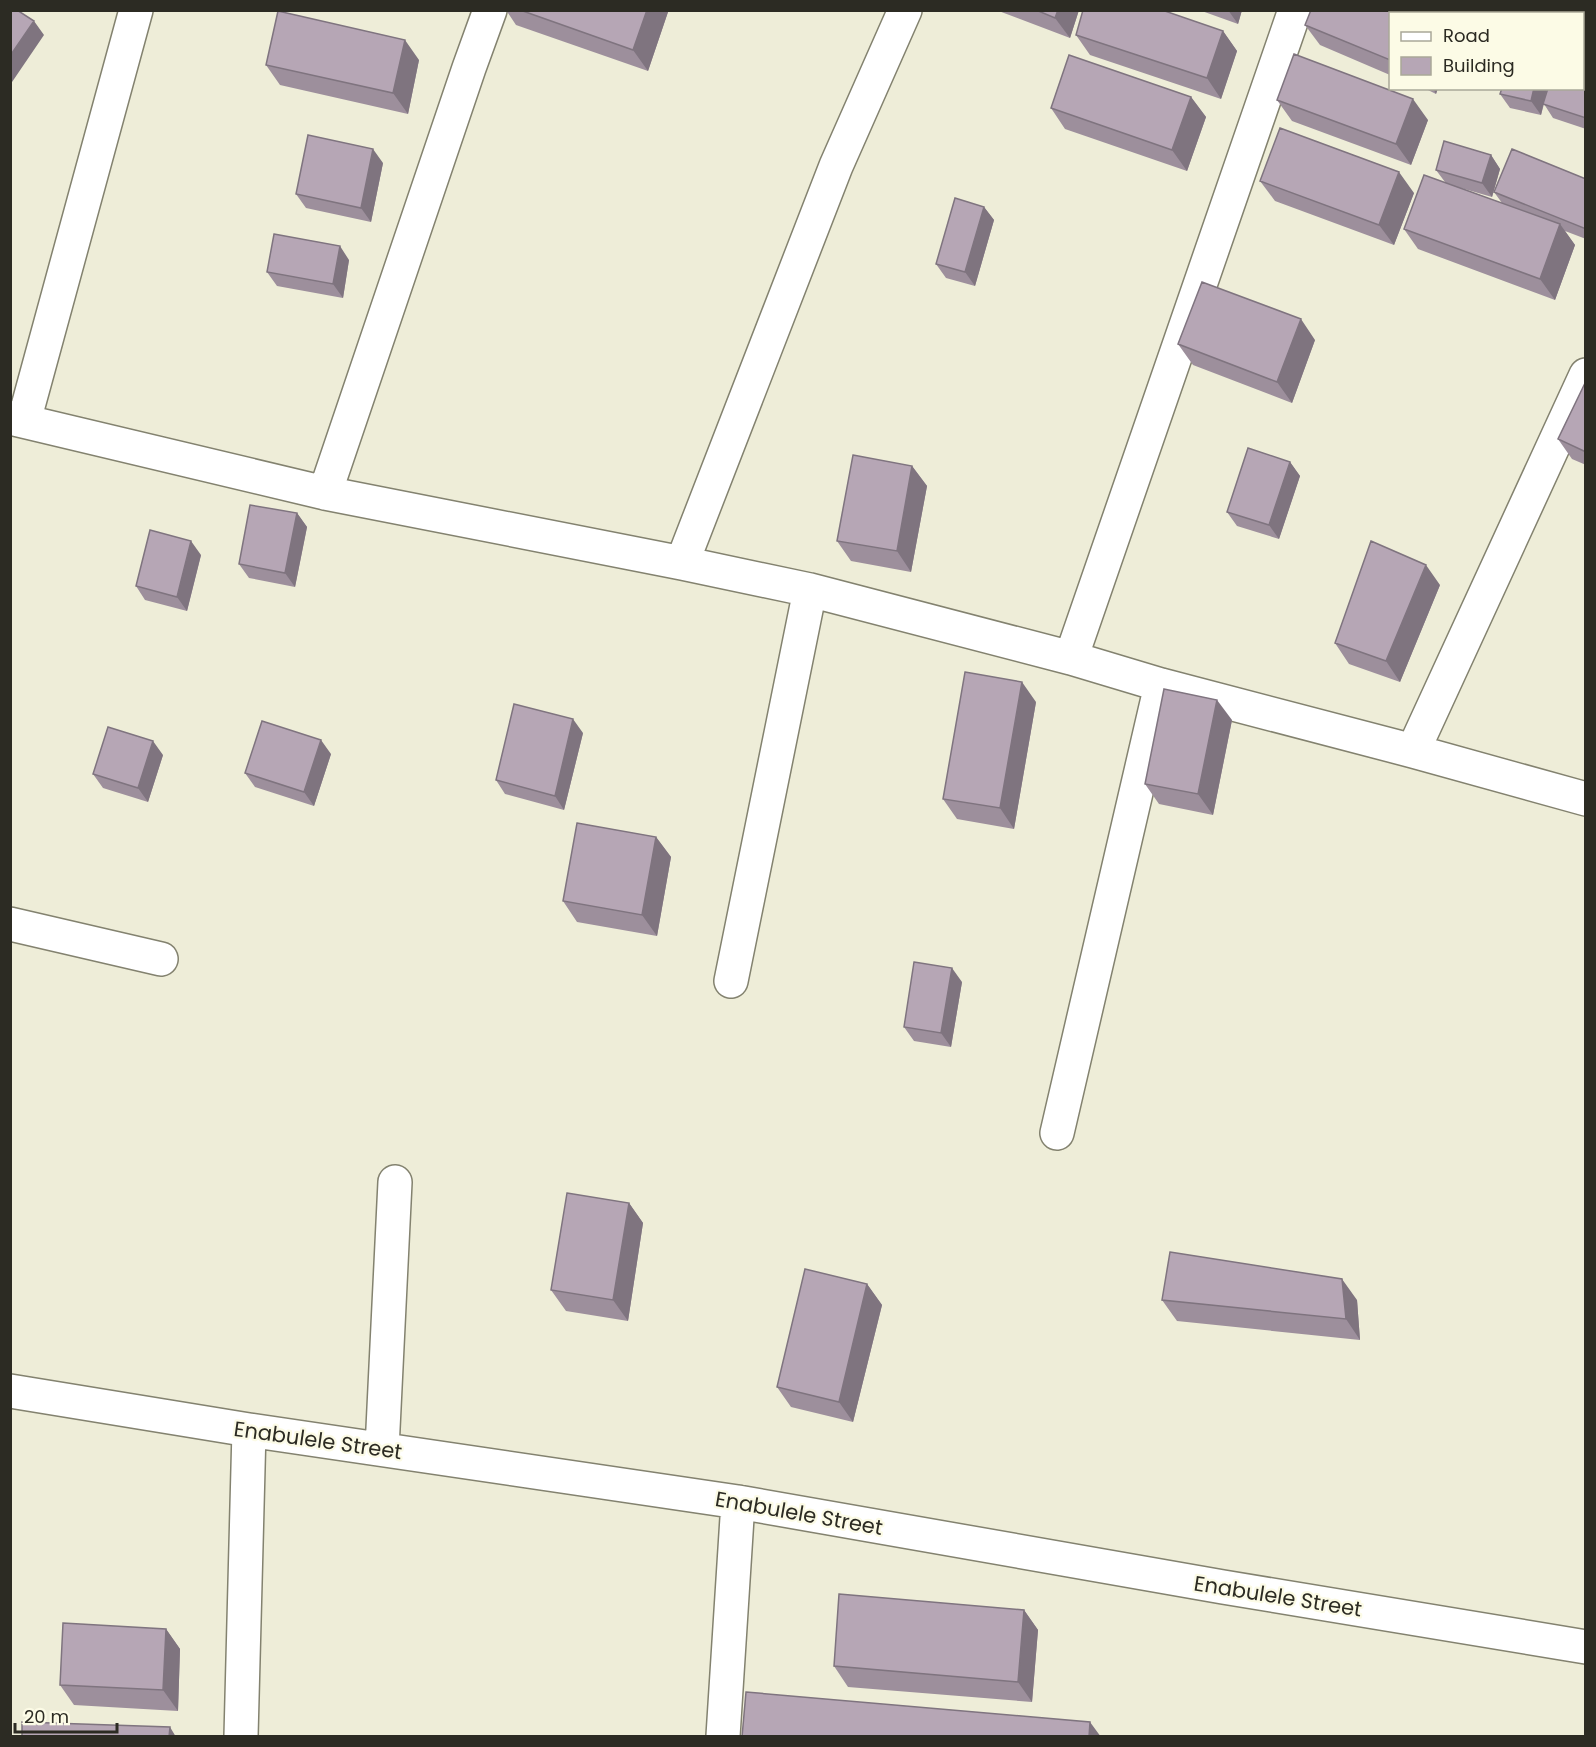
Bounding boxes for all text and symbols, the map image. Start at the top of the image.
legend [1389,12,1584,90]
text: Road [1443,23,1490,48]
text: Building [1443,53,1515,78]
street label: Enabulele Street [232,1414,404,1466]
street label: Enabulele Street [713,1484,885,1542]
street label: Enabulele Street [1192,1568,1364,1624]
scale bar [15,1696,117,1734]
text: 20 m [24,1704,69,1729]

